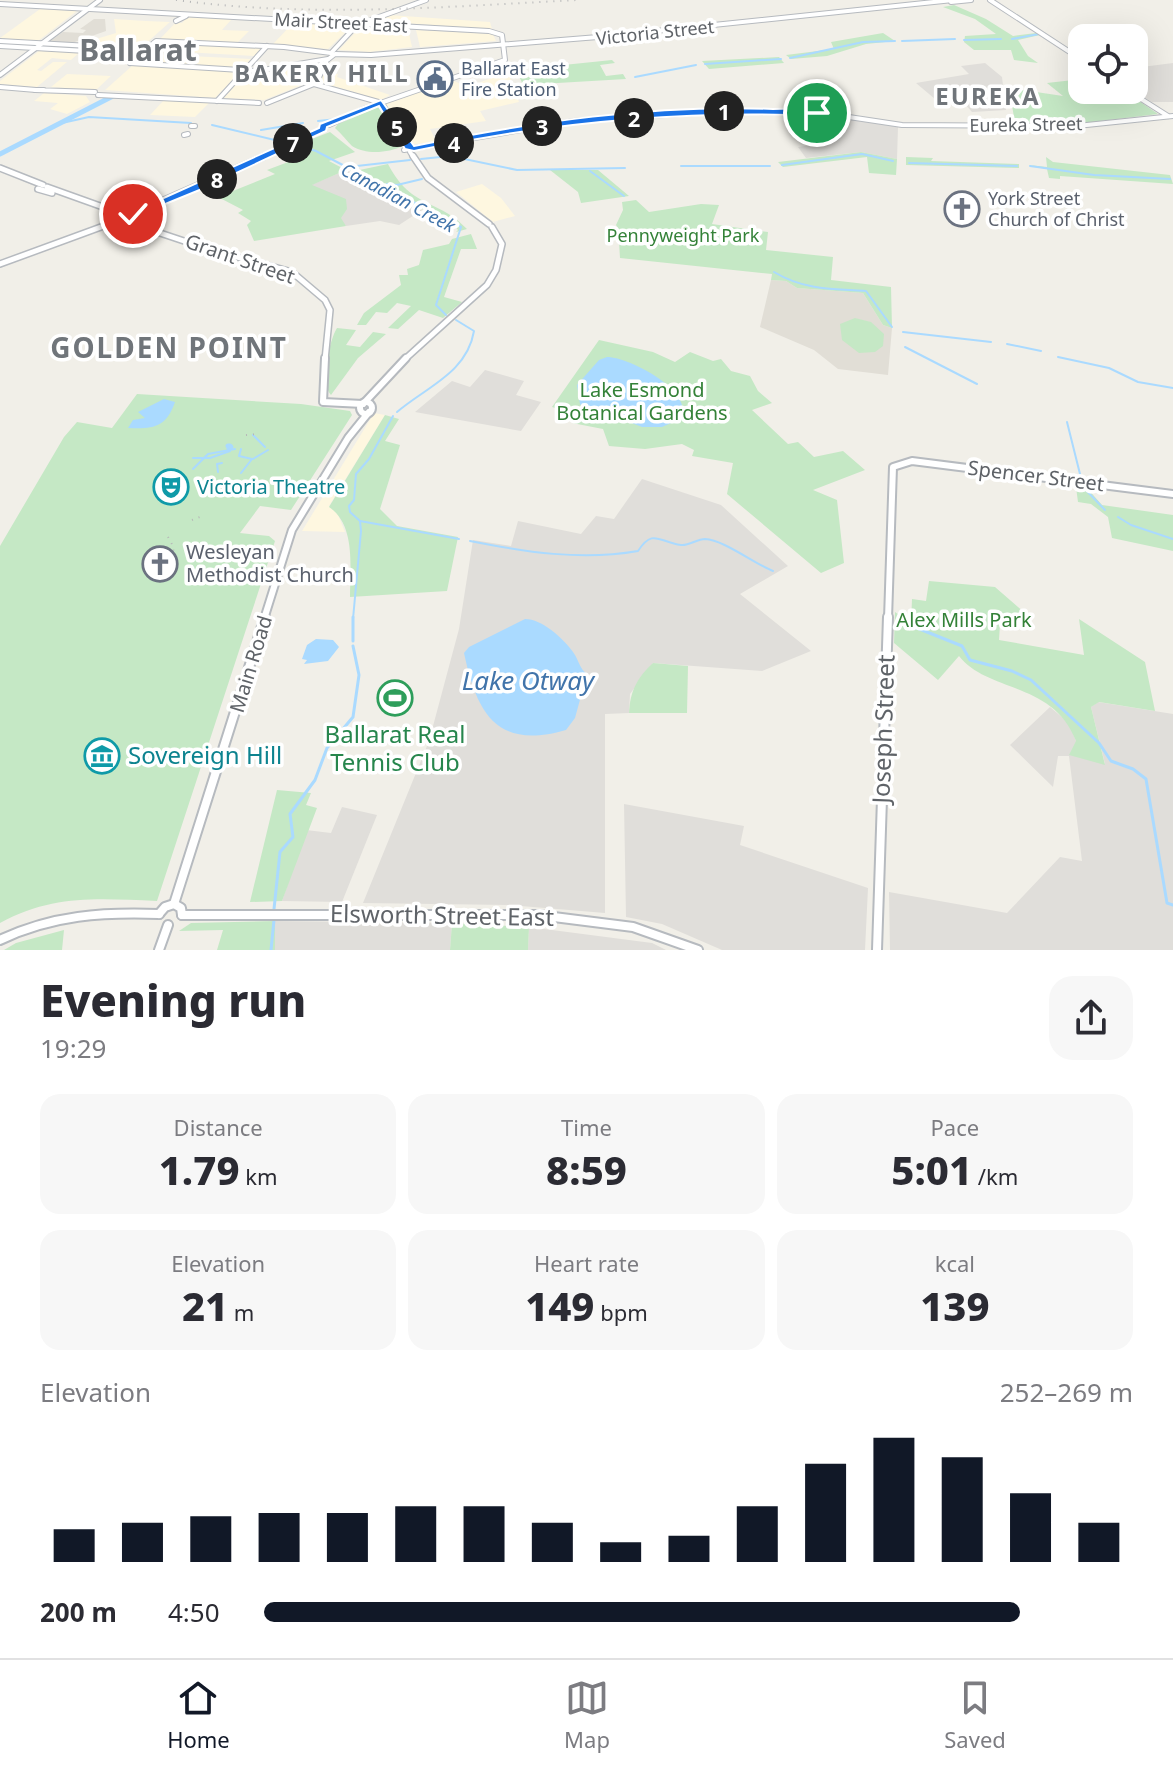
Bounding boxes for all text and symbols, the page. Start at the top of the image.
street label: Mair Street East [274,7,409,38]
street label: Victoria Street [595,14,716,50]
map controls [1068,24,1148,104]
button: locate [1068,24,1148,104]
district label: Ballarat [79,29,197,70]
district label: BAKERY HILL [234,56,410,89]
place label: Ballarat East Fire Station [461,56,566,101]
public building icon: Ballarat East Fire Station [416,60,454,98]
pin [783,79,851,147]
district label: EUREKA [935,79,1041,112]
pin: 1 [704,91,744,131]
icon: arrive [795,91,839,135]
text: 1 [718,96,730,126]
pin: 2 [614,98,654,138]
text: 2 [628,103,640,133]
pin: 3 [522,106,562,146]
pin: 5 [377,107,417,147]
text: 3 [536,111,548,141]
street label: Eureka Street [969,111,1083,137]
text: 5 [391,112,403,142]
pin: 7 [273,123,313,163]
pin: 4 [434,123,474,163]
text: 7 [287,128,299,158]
text: 4 [448,128,460,158]
water label: Canadian Creek [337,157,461,238]
pin: 8 [197,159,237,199]
text: 8 [211,164,223,194]
pin [99,180,167,248]
place label: York Street Church of Christ [988,186,1125,231]
church icon: York Street Church of Christ [943,190,981,228]
icon: check [111,192,155,236]
park label: Pennyweight Park [607,223,760,247]
street label: Grant Street [182,227,299,290]
district label: GOLDEN POINT [50,328,288,366]
park label: Lake Esmond Botanical Gardens [556,376,728,426]
street label: Spencer Street [966,454,1106,497]
theatre icon: Victoria Theatre [152,468,190,506]
place label: Victoria Theatre [197,473,345,500]
place label: Wesleyan Methodist Church [186,538,354,588]
church icon: Wesleyan Methodist Church [141,545,179,583]
park label: Alex Mills Park [896,606,1032,633]
street label: Main Road [223,612,278,716]
street label: Joseph Street [863,654,902,806]
water label: Lake Otway [462,662,596,698]
sports icon: Ballarat Real Tennis Club [376,679,414,717]
place label: Ballarat Real Tennis Club [325,717,465,778]
museum icon: Sovereign Hill [83,737,121,775]
place label: Sovereign Hill [128,738,282,771]
street label: Elsworth Street East [330,896,555,933]
text: Evening run [40,970,306,1030]
button: share [1049,976,1133,1060]
text: 19:29 [40,1030,106,1066]
text: Distance [174,1112,263,1142]
text: Time [561,1112,612,1142]
text: Pace [931,1112,979,1142]
text: 1.79 [159,1142,240,1197]
text: 8:59 [546,1142,627,1197]
text: 5:01 [891,1142,972,1197]
text: km [240,1161,278,1191]
text: /km [972,1161,1018,1191]
text: Elevation [171,1248,265,1278]
text: Heart rate [534,1248,639,1278]
text: kcal [935,1248,975,1278]
text: 21 [182,1278,228,1333]
text: 149 [525,1278,595,1333]
text: 139 [920,1278,990,1333]
text: m [228,1297,254,1327]
text: bpm [595,1297,648,1327]
text: Elevation [40,1374,151,1410]
text: 252–269 m [1000,1374,1133,1410]
text: 200 m [40,1594,117,1630]
text: 4:50 [168,1594,220,1630]
tab: Home [167,1676,230,1754]
tab: Map [564,1676,610,1754]
tab: Saved [944,1676,1006,1754]

